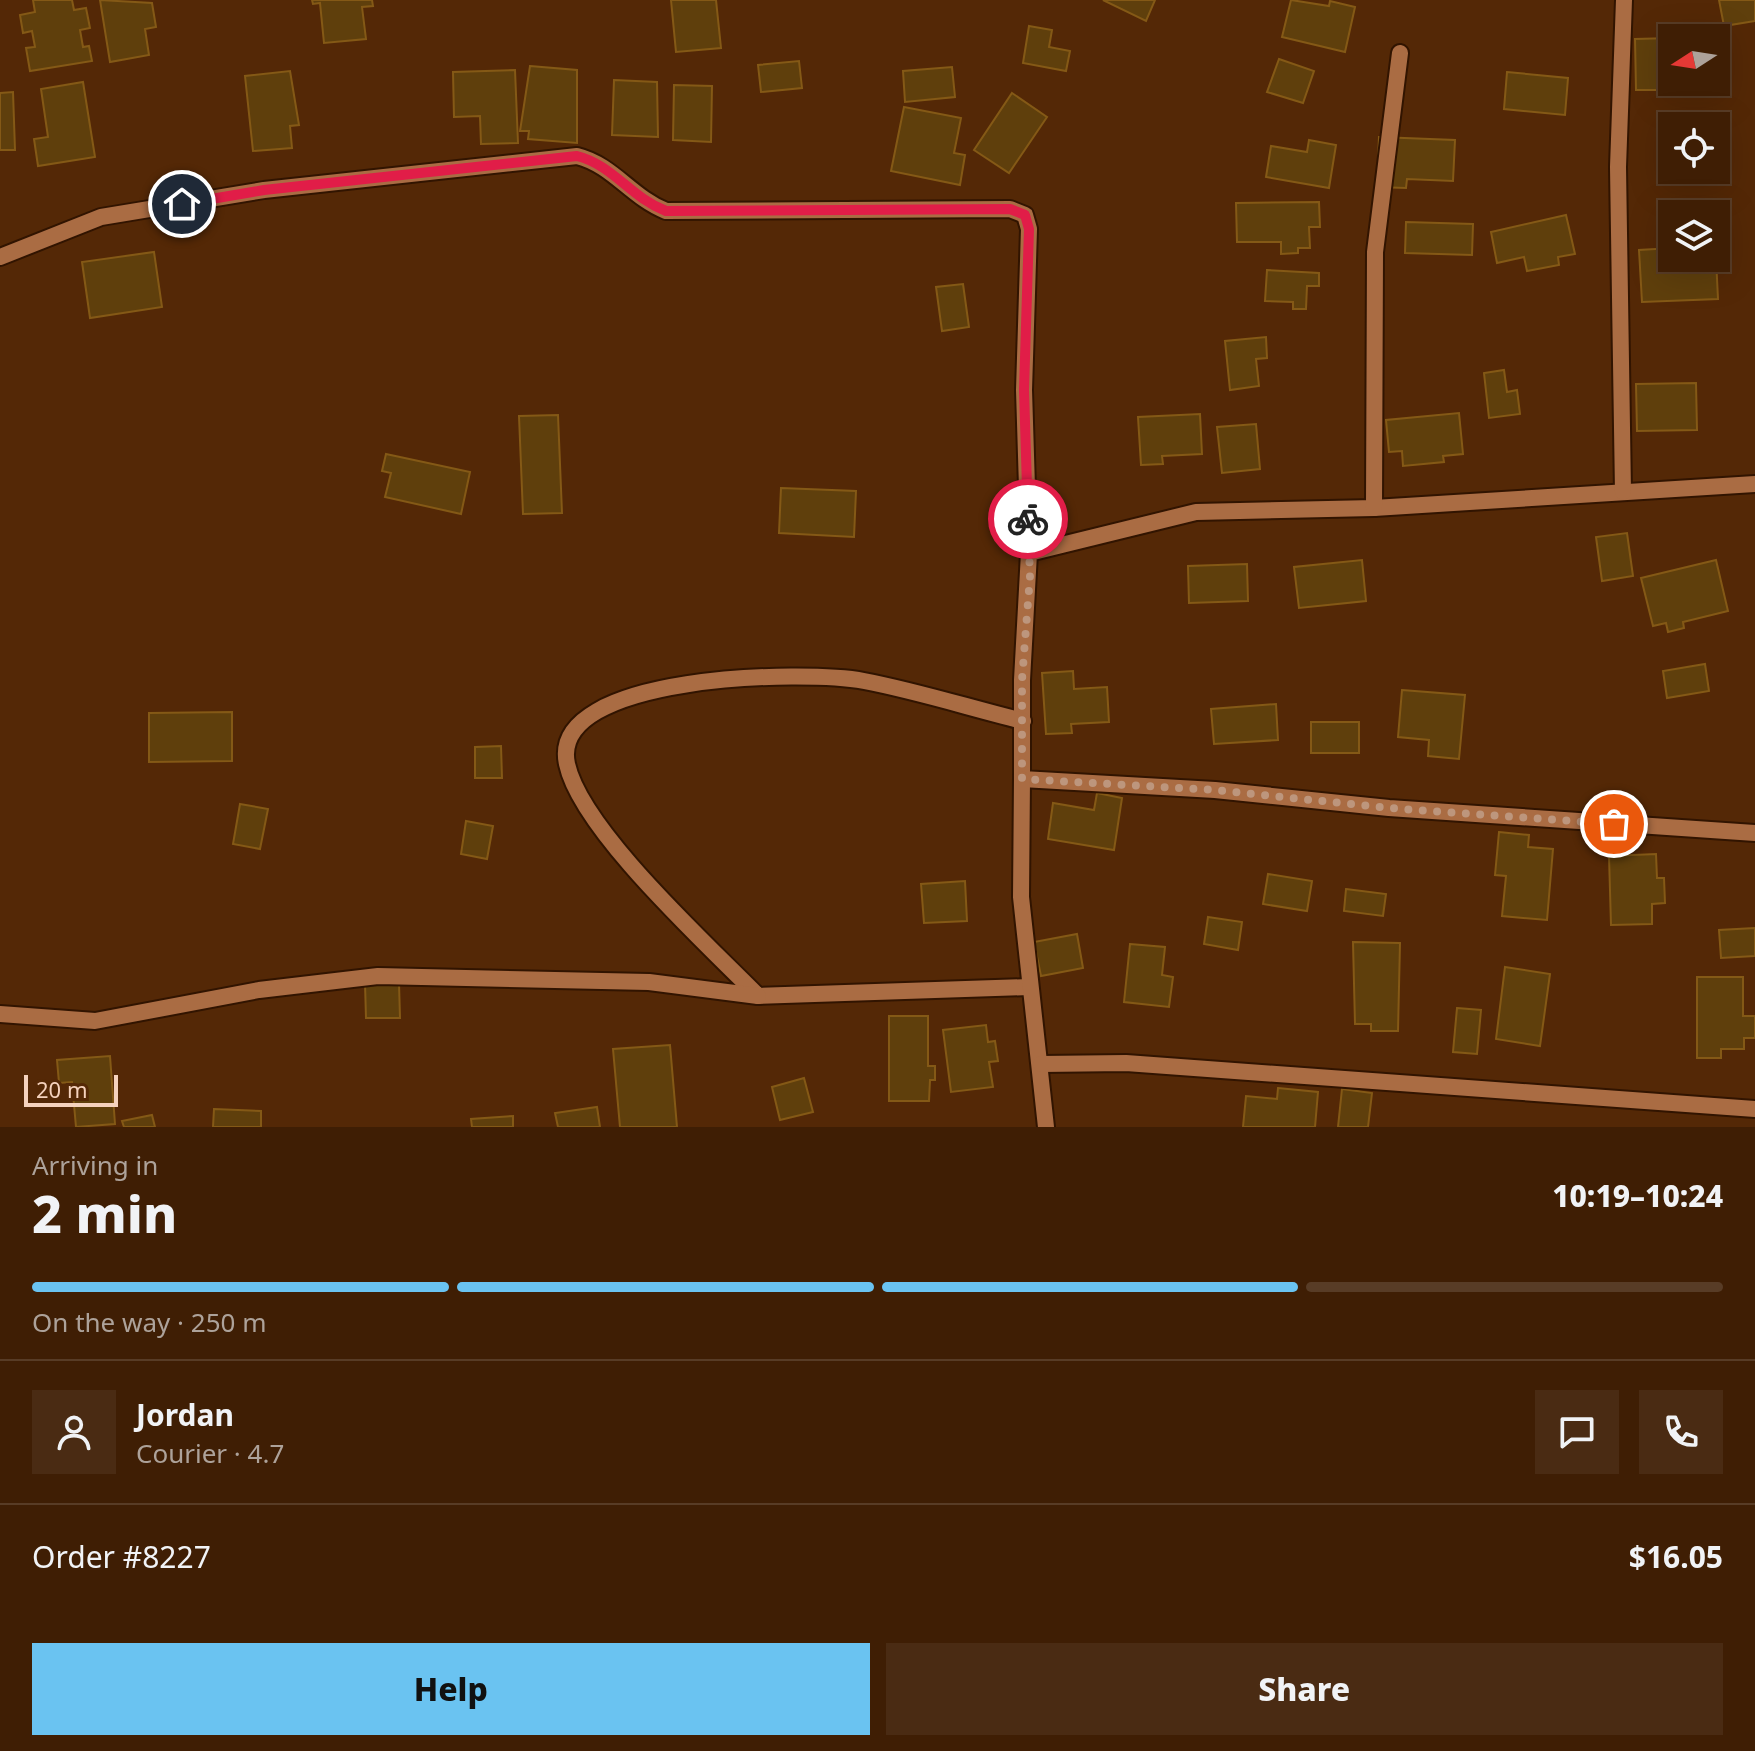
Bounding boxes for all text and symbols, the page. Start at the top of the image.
north arrow [1658,24,1730,96]
map controls [1658,24,1730,272]
button: locate [1658,112,1730,184]
pin [148,170,216,238]
icon: home [160,182,204,226]
button: layers [1658,200,1730,272]
courier [988,479,1068,559]
icon: bike [1006,497,1050,541]
pin [1580,790,1648,858]
icon: bag [1592,802,1636,846]
scale bar [24,1071,118,1107]
text: 20 m [36,1074,87,1104]
text: Arriving in [32,1147,158,1183]
text: 10:19–10:24 [1552,1175,1723,1216]
text: 2 min [32,1177,177,1248]
text: On the way · 250 m [32,1304,266,1340]
button: person [32,1390,116,1474]
button: chat [1535,1390,1619,1474]
button: phone [1639,1390,1723,1474]
text: Jordan [136,1394,234,1435]
text: Courier · 4.7 [136,1435,284,1471]
text: Order #8227 [32,1536,211,1577]
text: $16.05 [1629,1536,1723,1577]
button: Help [32,1643,870,1735]
button: Share [886,1643,1723,1735]

